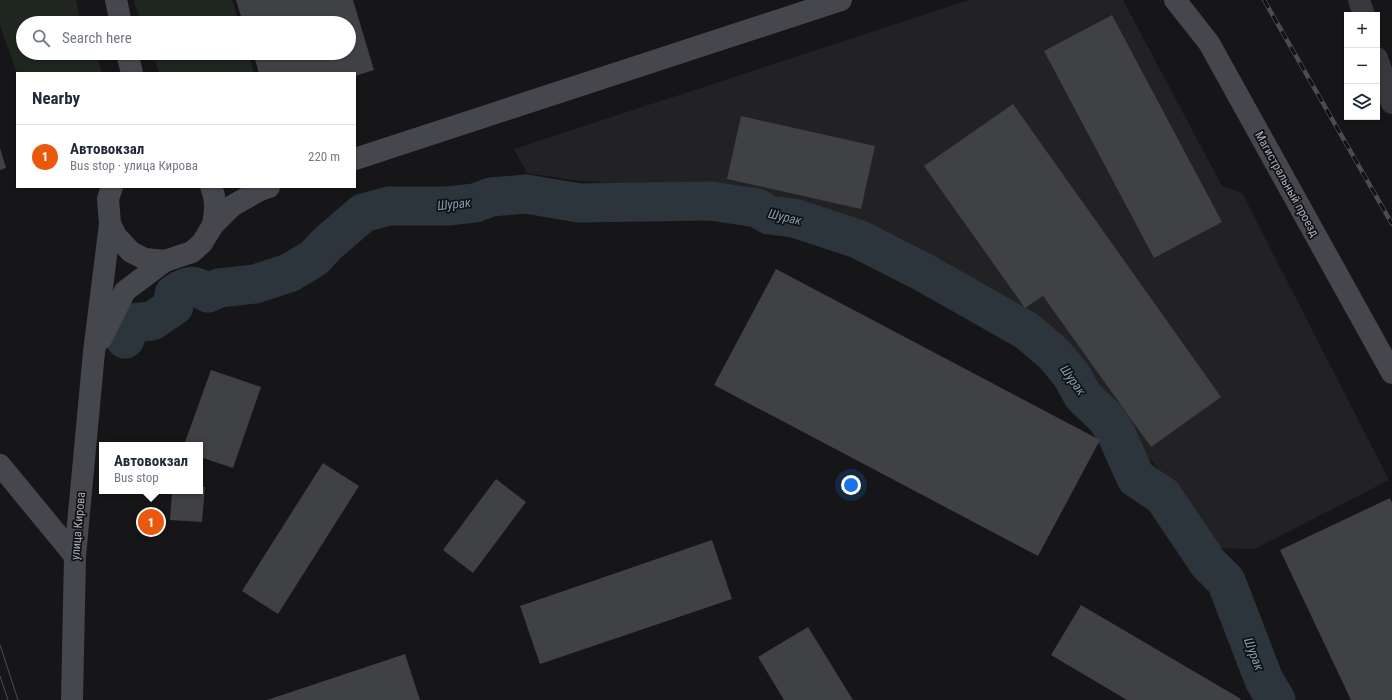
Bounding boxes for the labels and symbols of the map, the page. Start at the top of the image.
street label: Магистральный проезд [1252,129,1322,240]
water label: Шурак [436,195,473,213]
water label: Шурак [767,206,804,228]
water label: Шурак [1057,362,1090,399]
your location [841,475,861,495]
street label: улица Кирова [68,491,88,561]
pin: 1 [138,507,164,537]
water label: Шурак [1241,636,1267,673]

